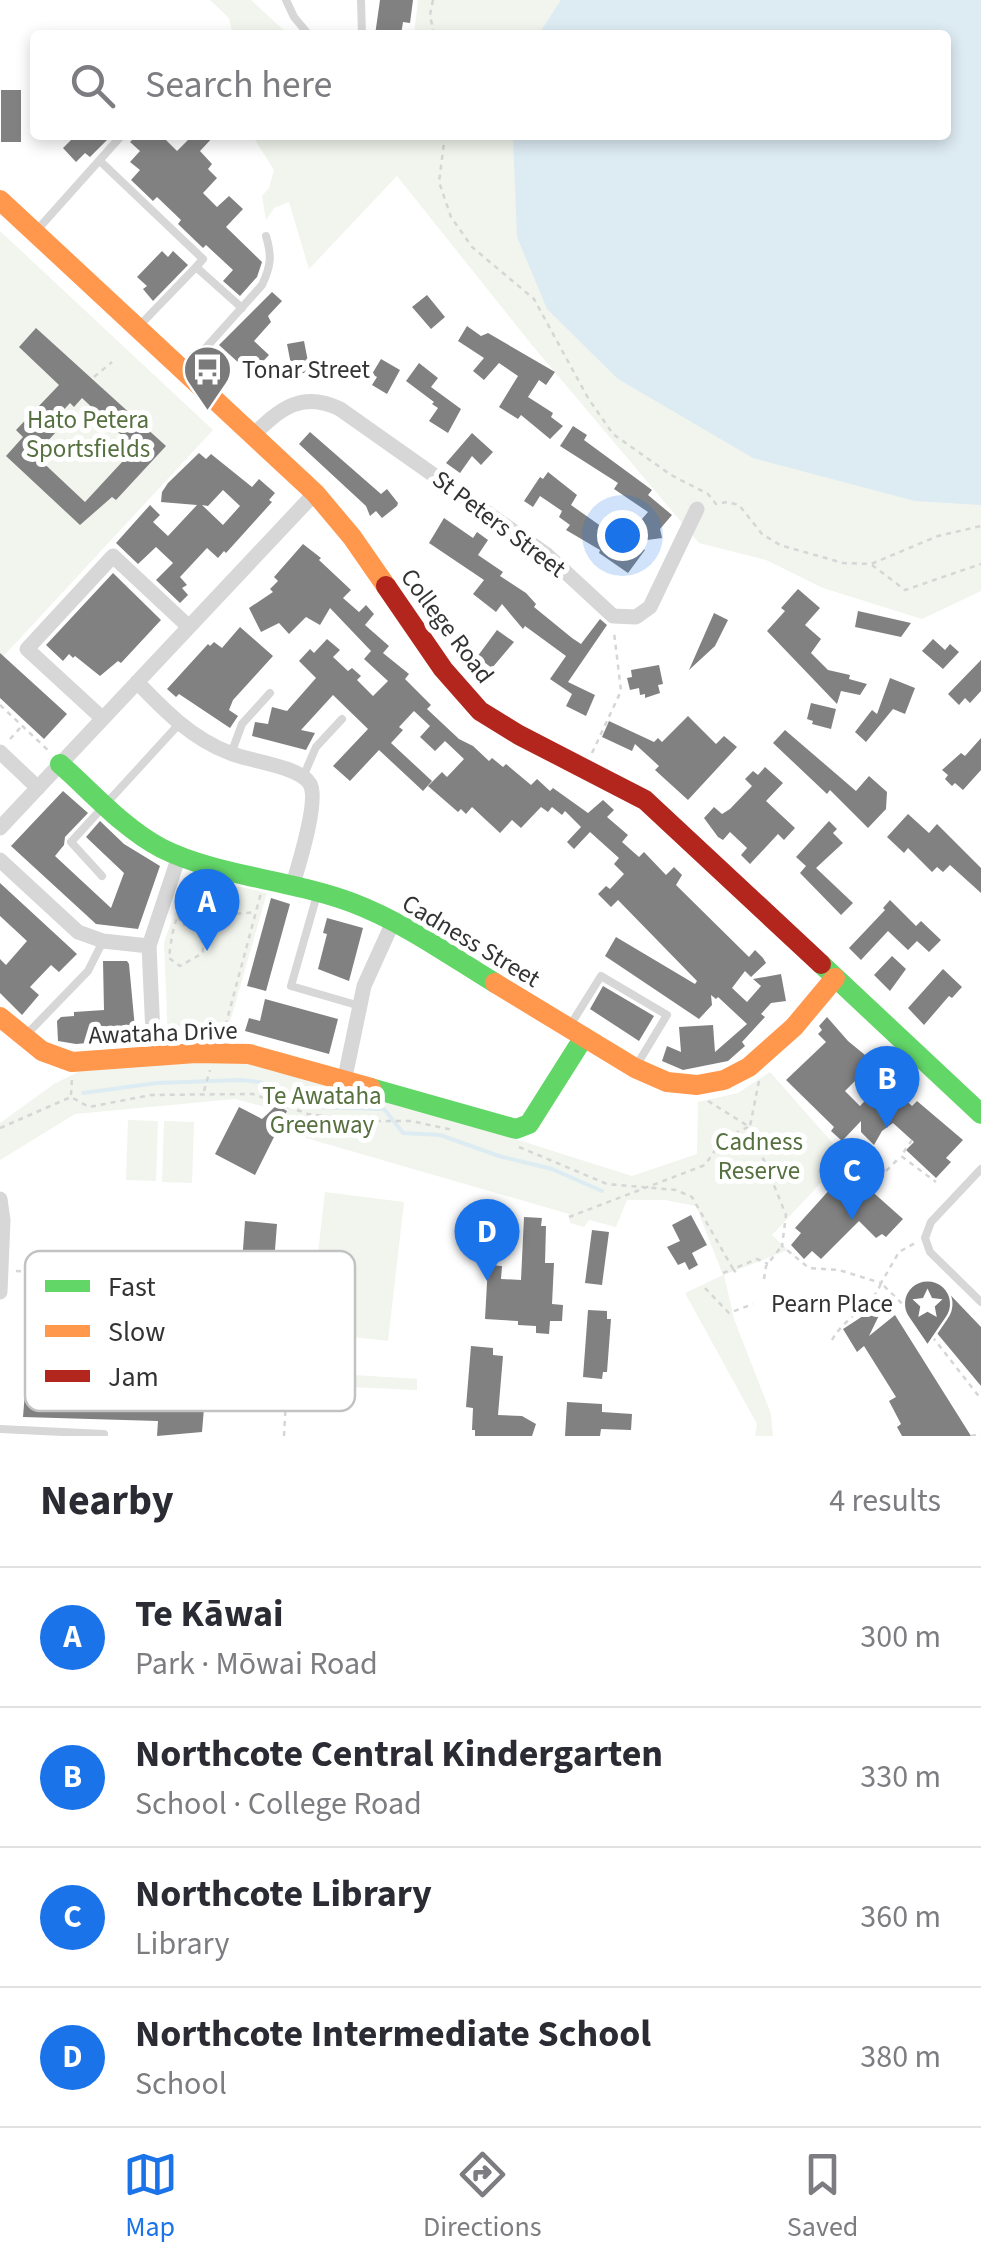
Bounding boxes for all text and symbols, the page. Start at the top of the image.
search box [30,30,951,140]
icon: search [65,58,120,113]
text: Search here [145,58,332,112]
bus stop icon: Tonar Street [181,344,233,412]
place label: Tonar Street [242,352,370,388]
park label: Hato Petera Sportsfields [26,402,150,467]
street label: St Peters Street [425,462,574,587]
your location [597,510,648,561]
street label: College Road [392,561,502,691]
pin: A [174,868,240,951]
street label: Cadness Street [395,886,547,997]
street label: Awataha Drive [88,1012,238,1054]
pin: B [854,1046,920,1128]
park label: Te Awataha Greenway [262,1078,382,1143]
park label: Cadness Reserve [715,1124,803,1189]
pin: C [820,1138,884,1220]
pin: D [454,1198,520,1281]
legend [25,1251,355,1411]
text: Fast [108,1267,156,1307]
place icon: Pearn Place [902,1278,954,1346]
place label: Pearn Place [771,1286,893,1322]
text: Slow [108,1312,165,1352]
text: Jam [108,1357,159,1397]
text: Nearby [40,1471,174,1531]
text: 4 results [829,1478,941,1524]
text: Te Kāwai [135,1587,284,1641]
text: A [63,1614,82,1660]
text: 300 m [860,1614,941,1660]
text: Park · Mōwai Road [135,1641,378,1687]
text: Northcote Central Kindergarten [135,1727,663,1781]
text: B [63,1754,82,1800]
text: 330 m [860,1754,941,1800]
text: School · College Road [135,1781,422,1827]
text: Northcote Library [135,1867,432,1921]
text: C [63,1894,82,1940]
text: 360 m [860,1894,941,1940]
text: Library [135,1921,229,1967]
text: Northcote Intermediate School [135,2007,651,2061]
text: D [62,2034,83,2080]
text: 380 m [860,2034,941,2080]
text: School [135,2061,227,2107]
tab: Map [123,2147,178,2247]
tab: Directions [423,2147,542,2247]
tab: Saved [787,2147,858,2247]

